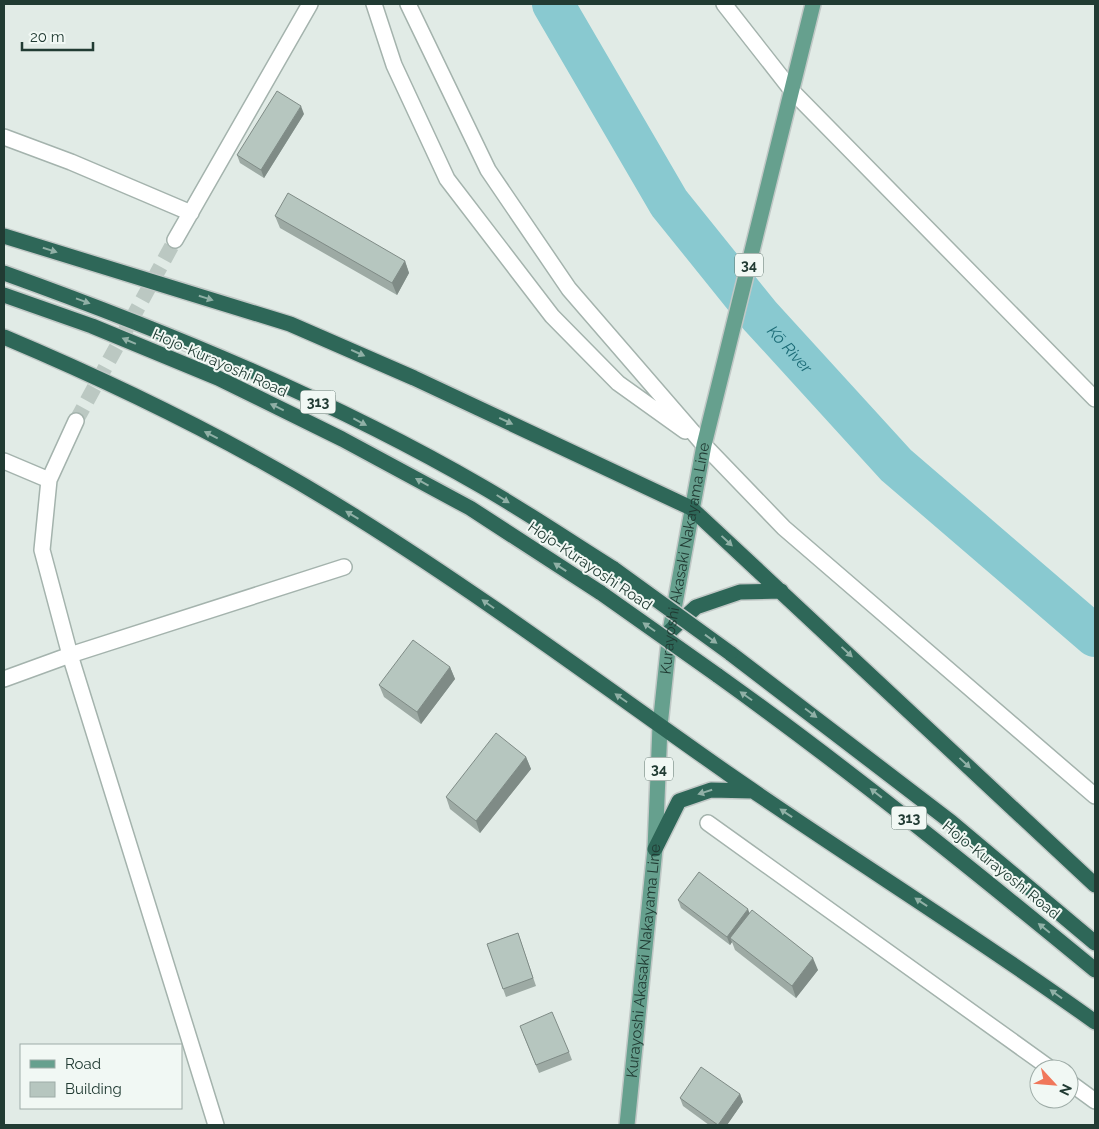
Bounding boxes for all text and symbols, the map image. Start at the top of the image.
scale bar [22,20,94,52]
text: 20 m [30,28,65,46]
one-way arrow [43,246,58,254]
road number: 34 [735,254,763,276]
one-way arrow [198,294,213,302]
one-way arrow [75,298,90,305]
water label: Kō River [764,321,817,377]
street label: Hojo-Kurayoshi Road [150,325,290,401]
one-way arrow [122,337,136,345]
one-way arrow [351,350,365,358]
road number: 313 [300,391,336,414]
one-way arrow [270,403,285,411]
one-way arrow [499,417,513,425]
one-way arrow [353,418,367,426]
one-way arrow [204,431,218,439]
street label: Kurayoshi Akasaki Nakayama Line [657,441,713,675]
one-way arrow [414,478,429,486]
one-way arrow [496,495,509,504]
one-way arrow [346,510,359,519]
street label: Hojo-Kurayoshi Road [525,518,655,614]
one-way arrow [721,536,734,547]
one-way arrow [554,562,567,571]
one-way arrow [481,599,495,609]
one-way arrow [642,622,656,632]
one-way arrow [704,634,717,644]
one-way arrow [840,646,852,658]
one-way arrow [739,691,753,701]
one-way arrow [614,693,628,703]
one-way arrow [804,708,817,719]
one-way arrow [959,757,971,769]
road number: 34 [645,758,673,781]
one-way arrow [869,788,883,798]
one-way arrow [697,789,712,797]
road number: 313 [892,806,926,830]
one-way arrow [779,808,793,817]
street label: Hojo-Kurayoshi Road [939,817,1063,923]
street label: Kurayoshi Akasaki Nakayama Line [623,843,664,1079]
one-way arrow [915,898,928,907]
one-way arrow [1038,922,1051,933]
one-way arrow [1049,989,1063,999]
legend [20,1044,182,1109]
text: Road [65,1055,101,1073]
north arrow [1029,1059,1079,1109]
text: Building [65,1080,122,1098]
text: N [1056,1081,1075,1098]

